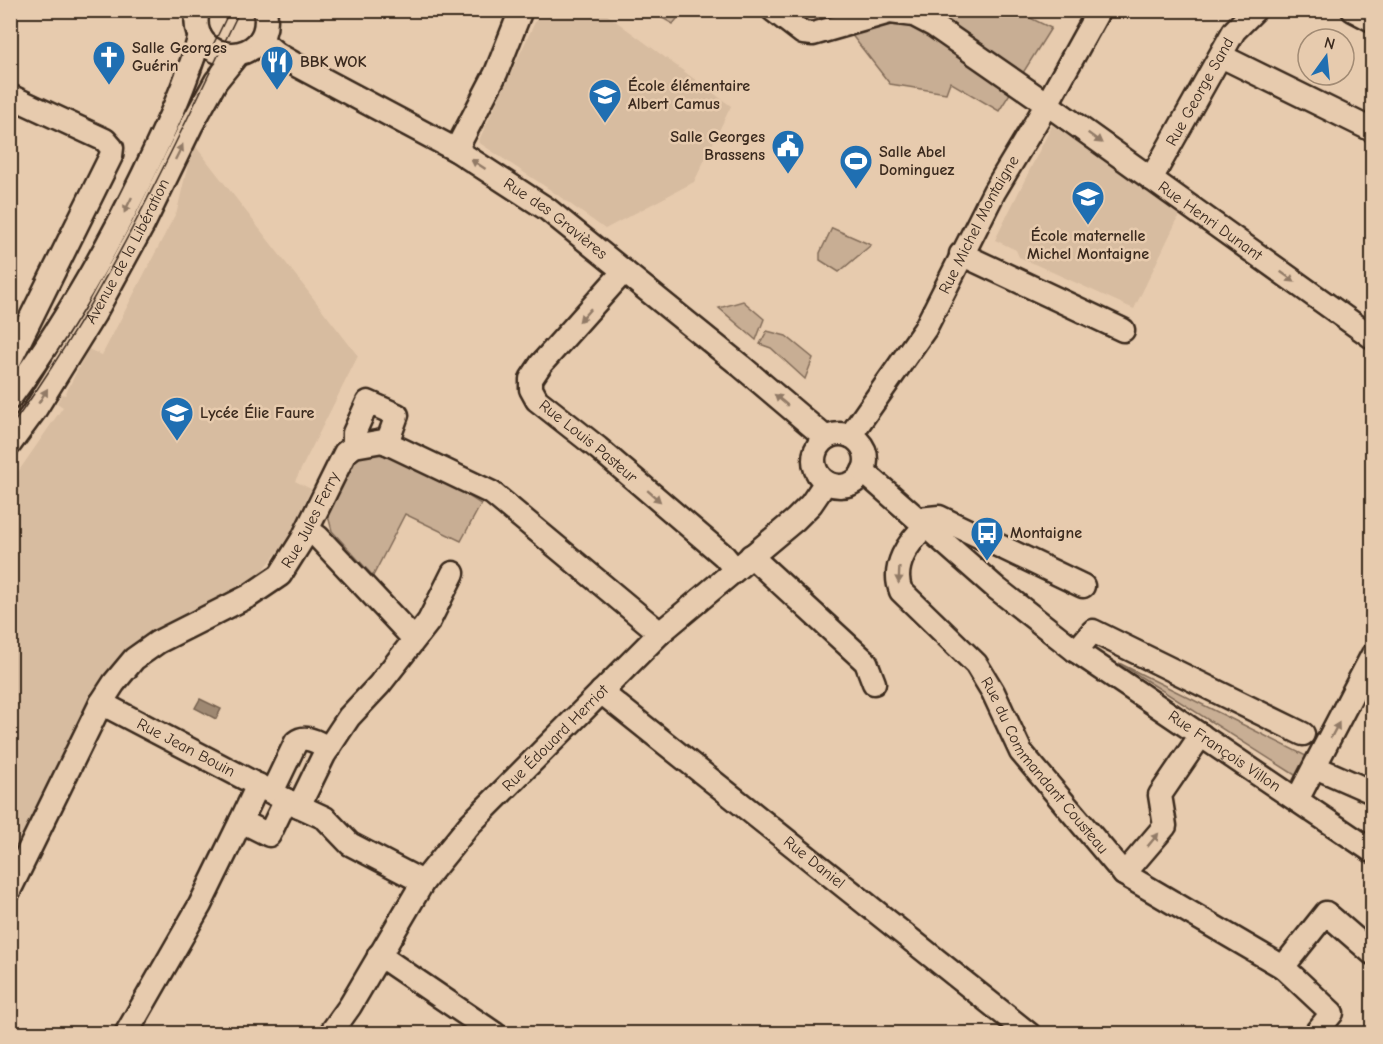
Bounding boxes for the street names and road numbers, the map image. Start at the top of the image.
street label: Rue George Sand [1162,34,1237,149]
street label: Rue Michel Montaigne [935,152,1023,297]
street label: Rue des Gravières [500,174,611,263]
street label: Avenue de la Libération [82,176,173,327]
street label: Rue Henri Dunant [1155,178,1266,265]
street label: Rue Louis Pasteur [536,396,641,487]
street label: Rue Jules Ferry [278,468,344,571]
street label: Rue du Commandant Cousteau [977,674,1112,857]
street label: Rue Édouard Herriot [499,681,612,795]
street label: Rue François Villon [1165,707,1284,796]
street label: Rue Jean Bouin [134,715,238,781]
street label: Rue Daniel [780,832,849,892]

